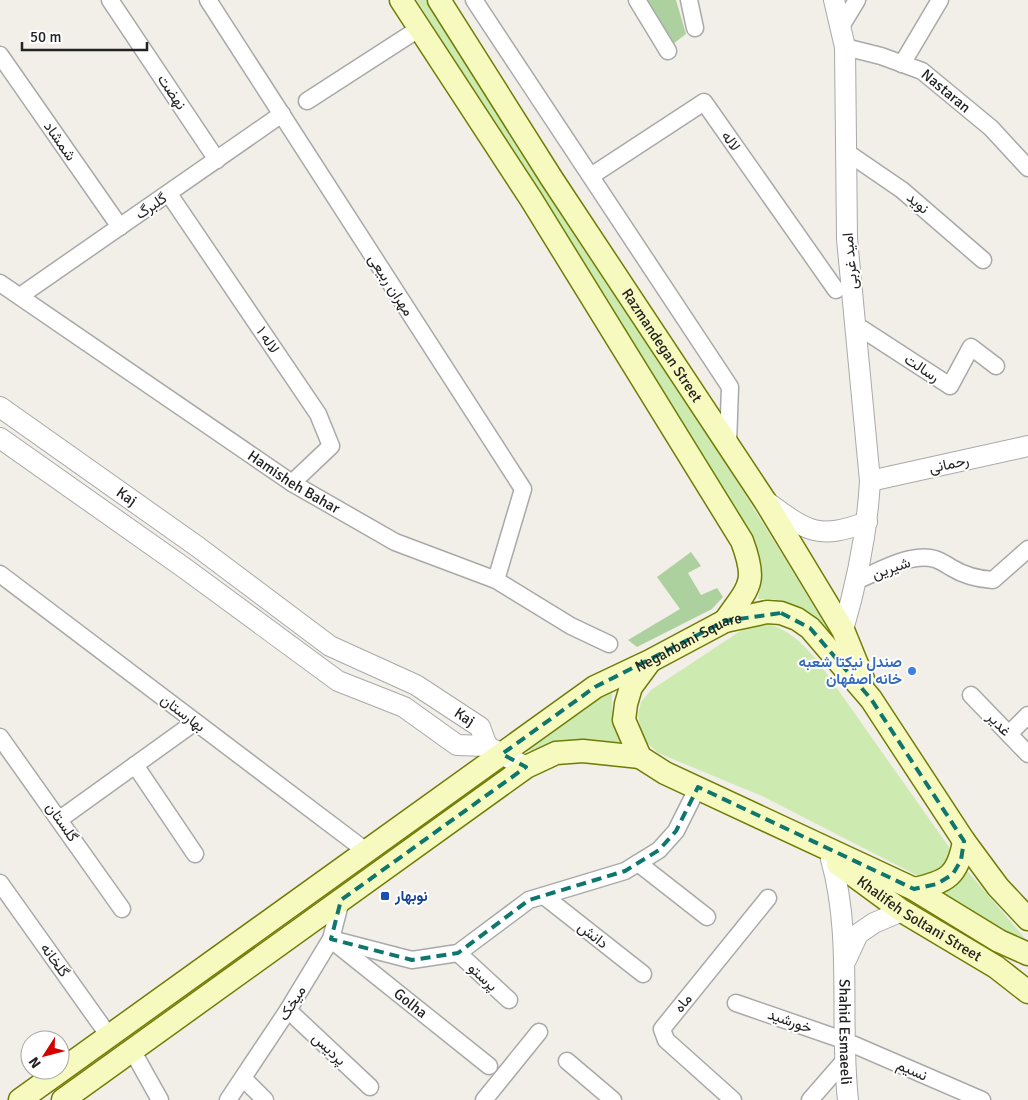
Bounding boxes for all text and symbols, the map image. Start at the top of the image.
scale bar [22,20,148,52]
text: 50 m [30,28,61,46]
street label: Nastaran [918,65,974,116]
street label: نهضت [154,71,190,113]
street label: شمشاد [40,118,80,164]
street label: لاله [718,127,744,155]
street label: نوید [903,188,933,218]
street label: گلبرگ [132,189,170,223]
street label: امید غربی [839,232,862,290]
street label: مهران ربیعی [364,251,418,320]
street label: Razmandegan Street [618,285,706,406]
street label: لاله ۱ [253,323,283,357]
street label: رسالت [901,350,943,386]
street label: Hamisheh Bahar [244,446,344,518]
street label: رحمانی [927,451,971,478]
street label: Kaj [113,483,140,510]
street label: شیرین [869,553,913,584]
street label: Negahbani Square [632,609,743,676]
place label: صندل نیکتا شعبه خانه اصفهان [798,653,902,688]
marker: صندل نیکتا شعبه خانه اصفهان [906,665,918,677]
street label: بهارستان [157,690,209,736]
street label: Kaj [451,704,478,730]
street label: غدیر [983,707,1015,740]
street label: گلستان [42,799,82,845]
street label: Khalifeh Soltani Street [853,872,985,965]
place label: نوبهار [394,887,428,905]
marker: نوبهار [379,890,391,902]
street label: دانش [574,918,612,953]
street label: گلخانه [37,939,74,981]
street label: پرستو [464,959,501,996]
street label: Shahid Esmaeeli [835,979,856,1085]
street label: میخک [274,982,310,1024]
street label: Golha [390,984,431,1022]
street label: ماه [670,990,696,1016]
street label: خورشید [765,1005,815,1037]
street label: پردیس [307,1029,350,1070]
north arrow [20,1030,70,1080]
text: N [25,1053,45,1071]
street label: نسیم [893,1055,930,1085]

